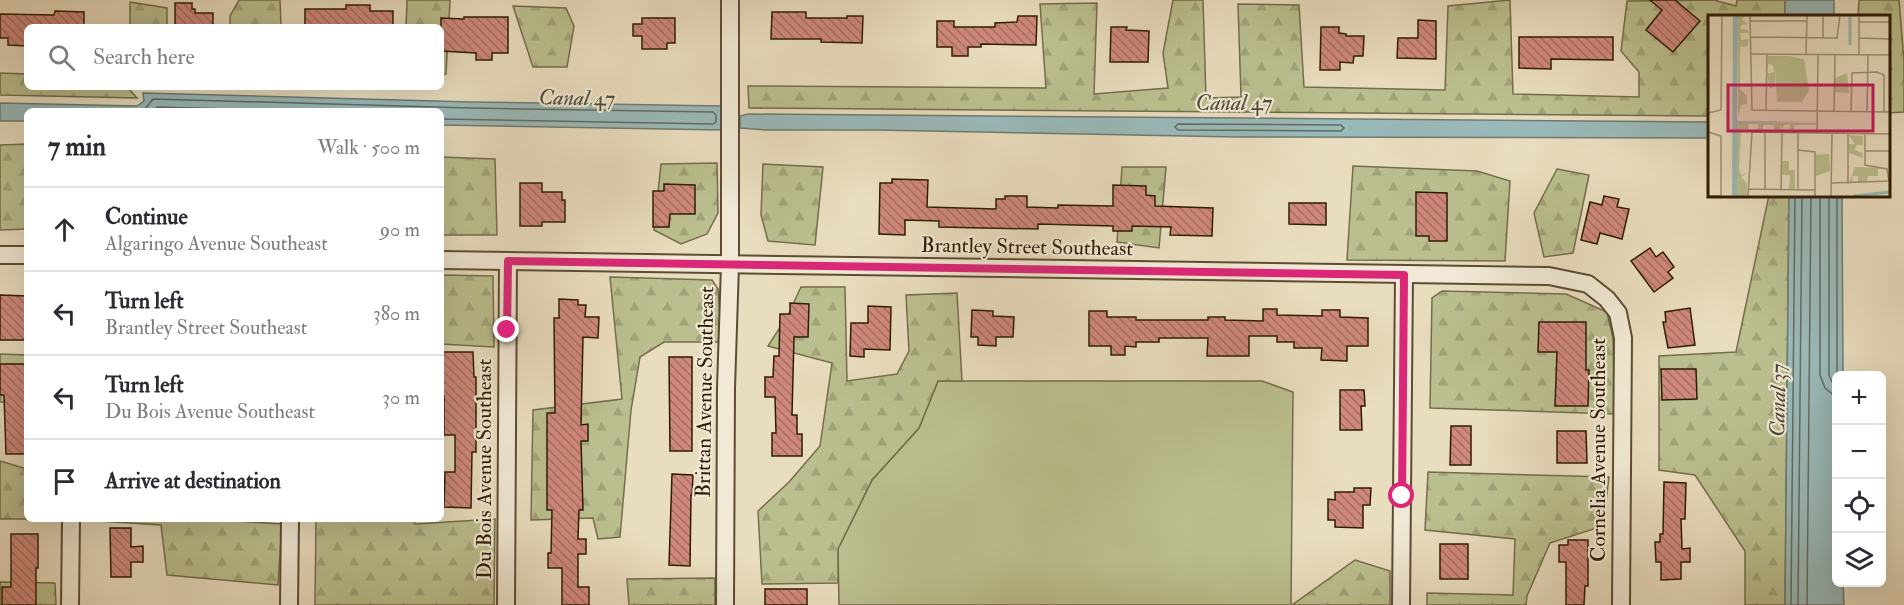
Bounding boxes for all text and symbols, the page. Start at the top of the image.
inset map [1708,15,1889,196]
search box [24,24,444,90]
icon: search [45,41,78,74]
text: Search here [93,43,195,71]
water label: Canal 47 [538,83,616,113]
water label: Canal 47 [1196,89,1273,117]
text: 7 min [48,131,106,163]
text: Walk · 500 m [317,135,420,160]
text: Continue [105,203,188,231]
icon: ahead [48,213,81,246]
text: 90 m [380,217,420,242]
text: Algaringo Avenue Southeast [105,231,328,256]
street label: Brantley Street Southeast [921,232,1134,262]
street label: Brittan Avenue Southeast [690,286,720,498]
text: Turn left [105,287,184,315]
icon: left [48,297,81,330]
text: 380 m [373,301,420,326]
text: Brantley Street Southeast [105,315,307,340]
route end [493,316,519,342]
street label: Cornelia Avenue Southeast [1585,338,1612,562]
street label: Du Bois Avenue Southeast [471,359,498,579]
water label: Canal 37 [1763,363,1793,437]
text: Turn left [105,371,184,399]
map controls [1832,371,1886,587]
button: + [1832,371,1886,425]
icon: left [48,381,81,414]
text: 30 m [382,385,420,410]
text: Du Bois Avenue Southeast [105,399,315,424]
button: − [1832,425,1886,479]
icon: arrive [48,465,81,498]
text: Arrive at destination [105,467,281,495]
button: locate [1832,479,1886,533]
route start [1388,482,1414,508]
button: layers [1832,533,1886,587]

